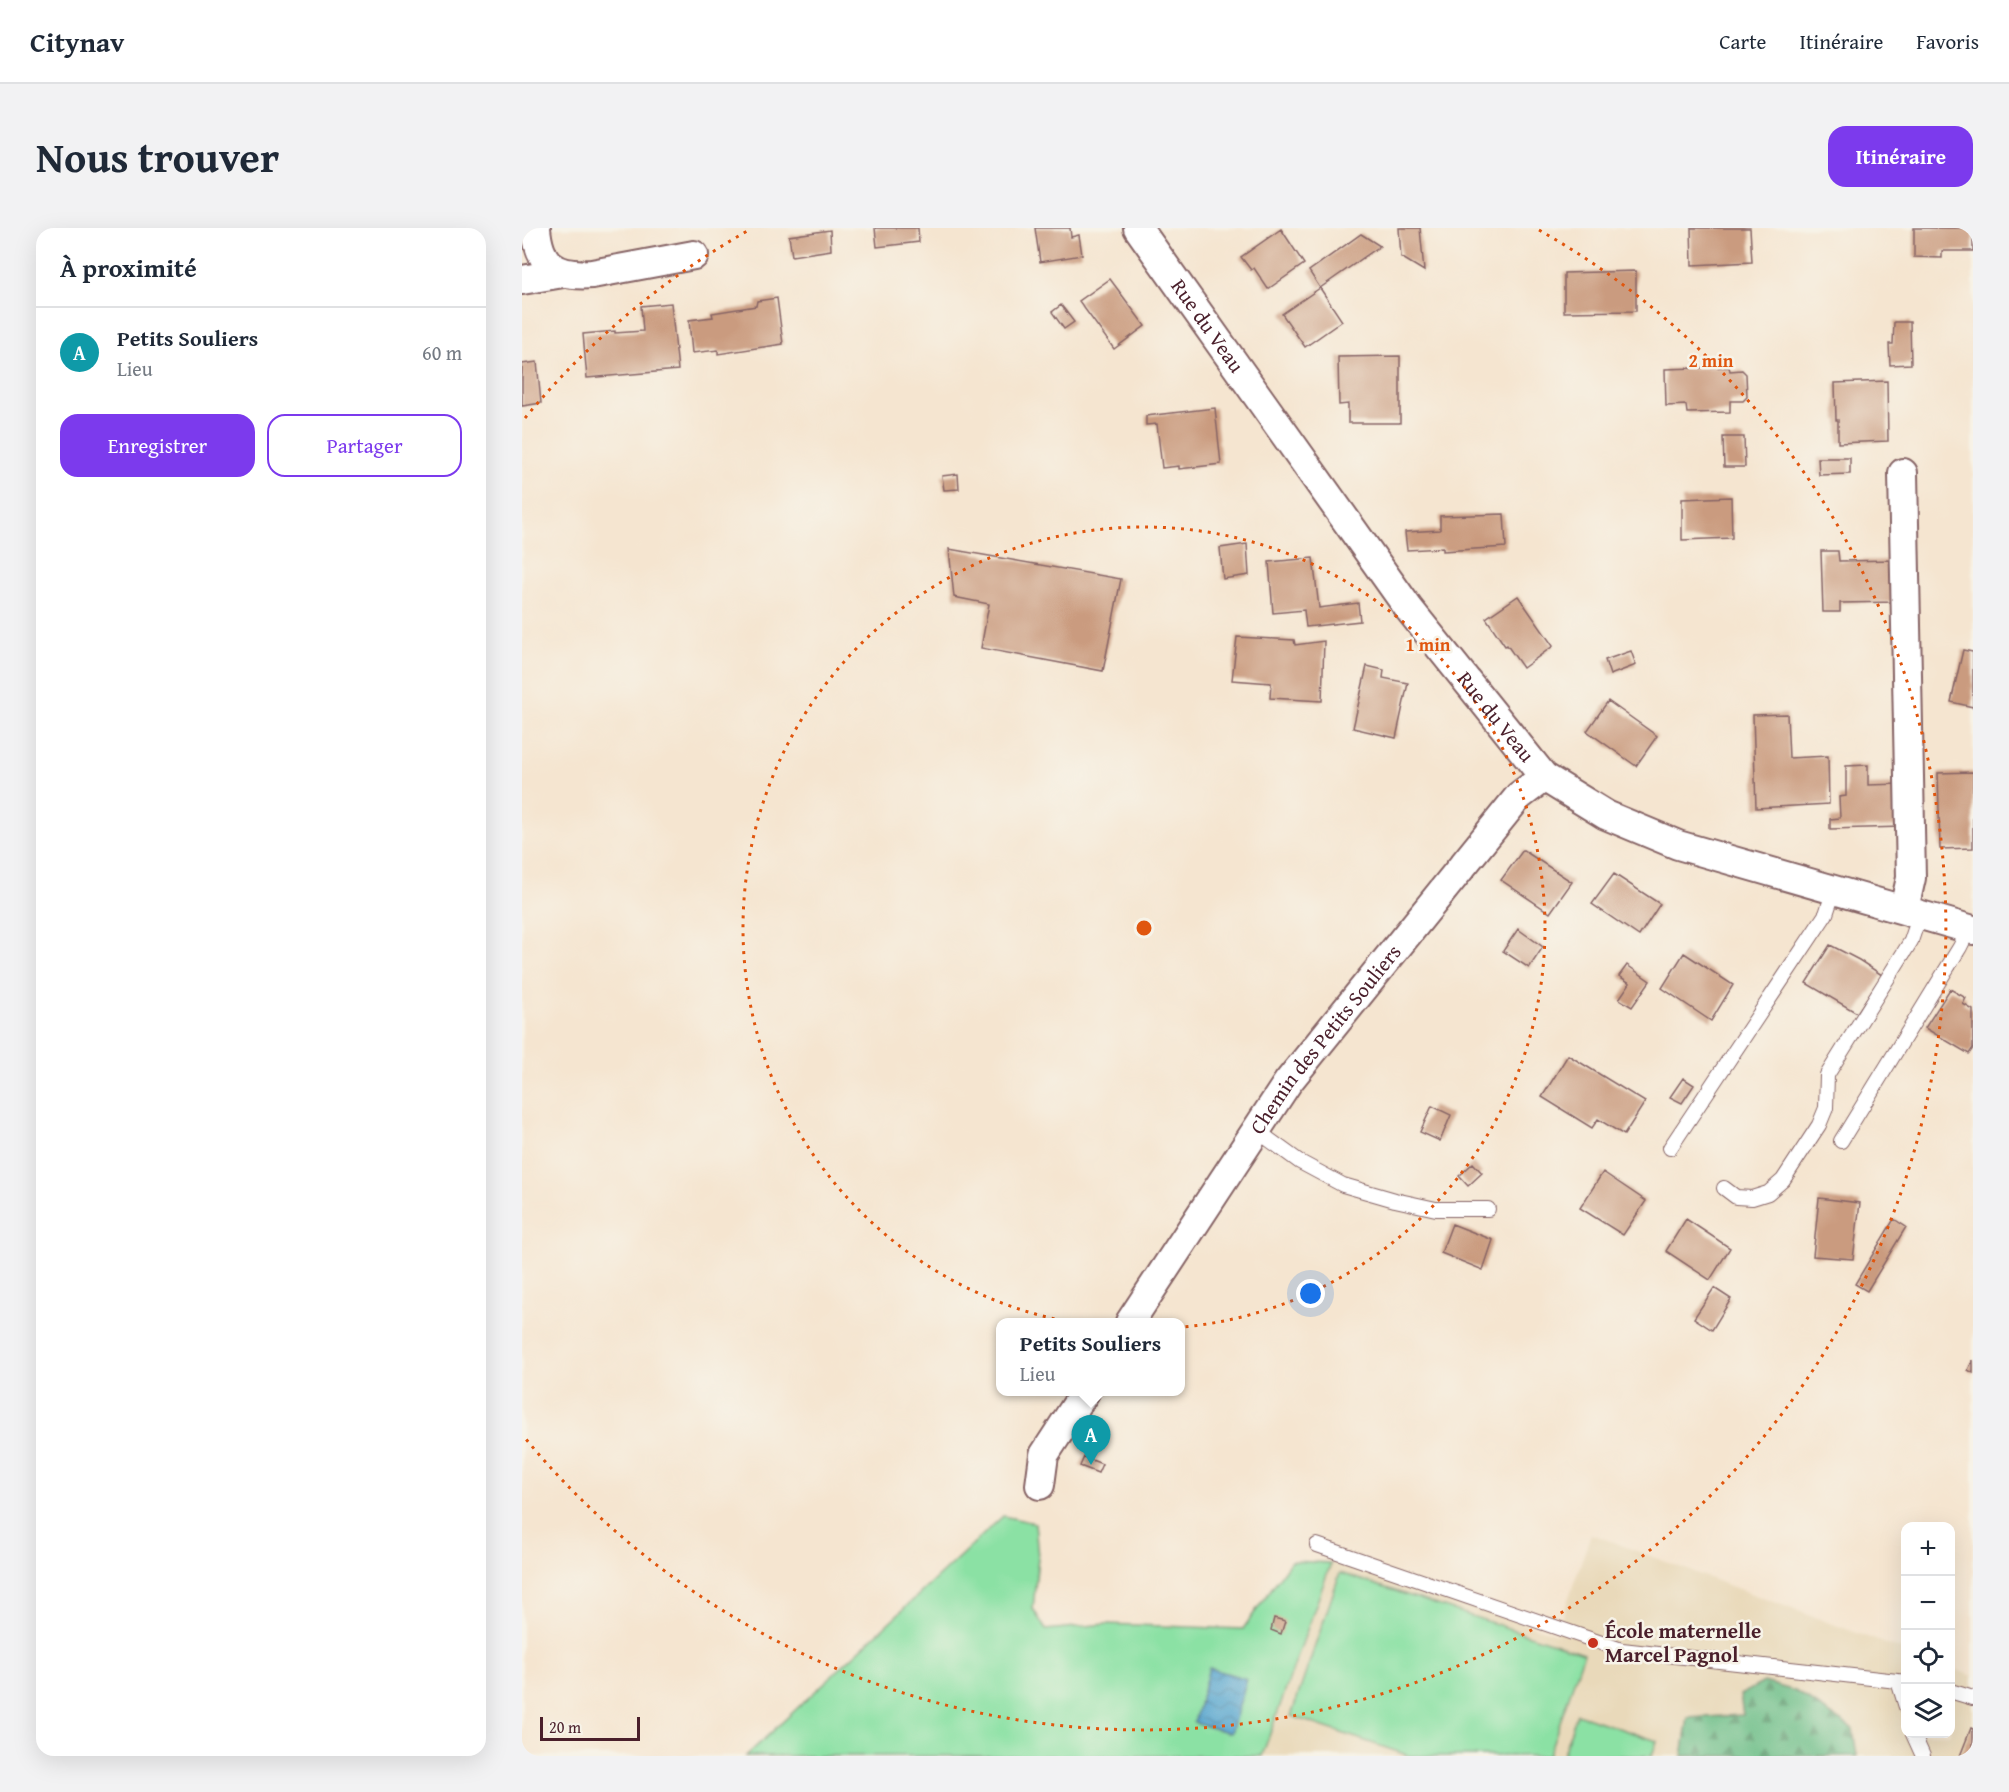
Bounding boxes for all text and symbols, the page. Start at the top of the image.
text: Citynav [30,21,124,62]
text: Carte [1719,26,1766,57]
text: Itinéraire [1799,26,1883,57]
text: Favoris [1916,26,1979,57]
text: Nous trouver [36,126,279,187]
button: Itinéraire [1828,126,1973,187]
text: À proximité [60,248,197,287]
street label: Rue du Veau [1164,272,1253,379]
text: Petits Souliers [117,322,258,354]
text: A [73,338,86,367]
text: 60 m [422,338,462,367]
text: 2 min [1689,347,1734,374]
text: Lieu [117,354,153,383]
button: Enregistrer [60,414,255,477]
button: Partager [267,414,462,477]
text: 1 min [1406,631,1451,658]
street label: Rue du Veau [1450,664,1543,769]
centre of rings [1134,918,1154,938]
street label: Chemin des Petits Souliers [1242,937,1408,1140]
your location [1296,1279,1325,1308]
popup [996,1318,1185,1396]
text: Petits Souliers [1020,1327,1161,1359]
text: Lieu [1020,1359,1055,1388]
pin: A [1072,1416,1110,1465]
map controls [1901,1522,1955,1738]
button: + [1901,1522,1955,1576]
button: − [1901,1576,1955,1630]
place label: École maternelle Marcel Pagnol [1605,1615,1761,1670]
button: locate [1901,1630,1955,1684]
marker: École maternelle Marcel Pagnol [1586,1636,1600,1650]
button: layers [1901,1684,1955,1738]
scale bar [540,1714,640,1742]
text: 20 m [549,1715,581,1739]

